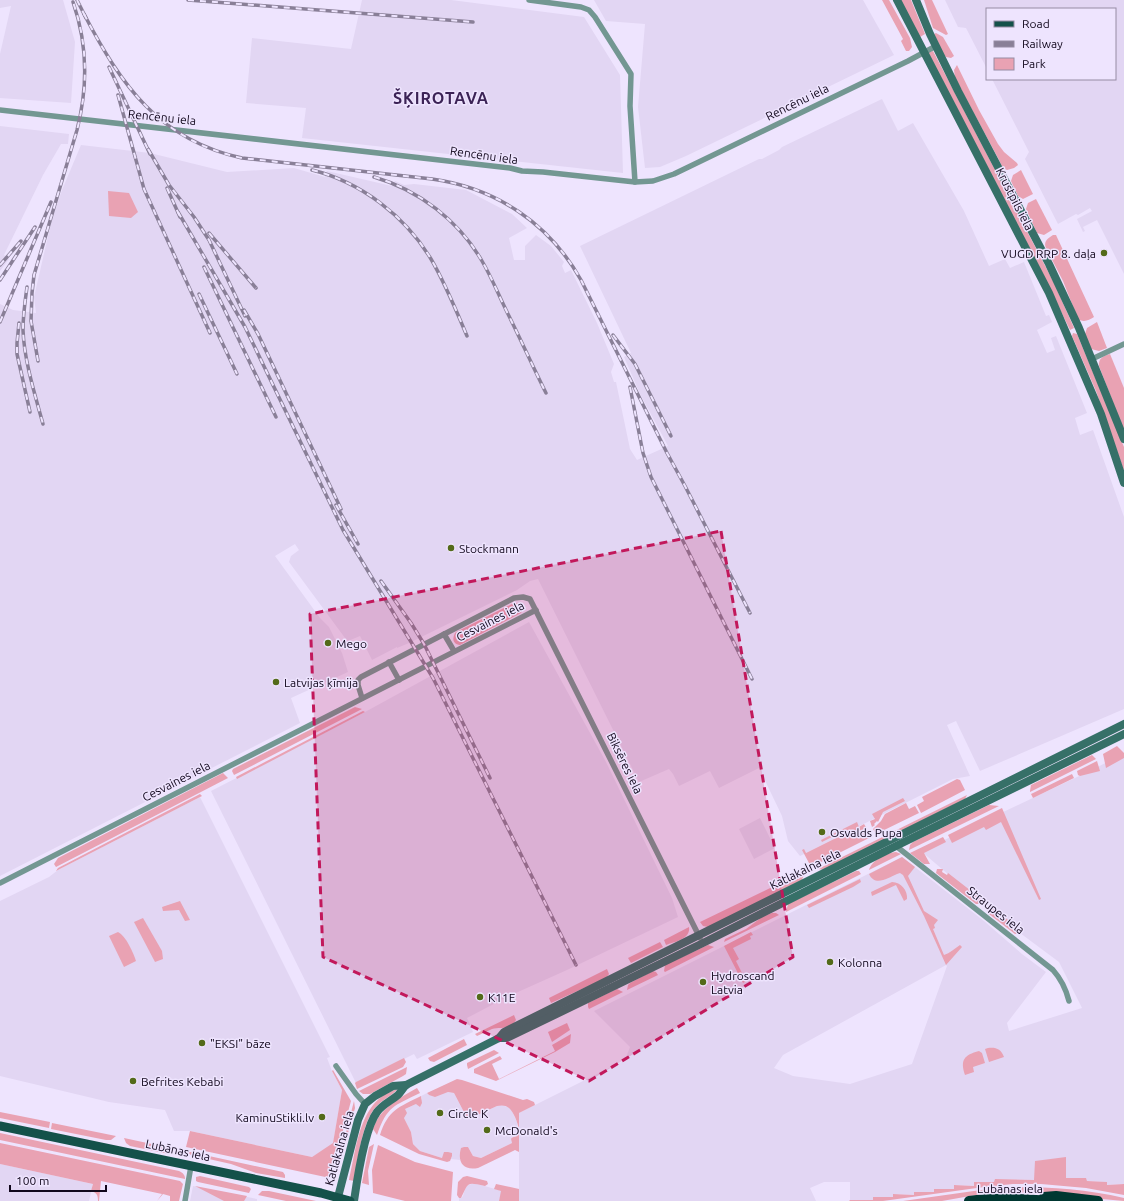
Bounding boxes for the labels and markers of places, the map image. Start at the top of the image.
place label: VUGD RRP 8. daļa [1001,247,1096,260]
marker: VUGD RRP 8. daļa [1099,248,1109,258]
place label: Stockmann [459,542,519,555]
marker: Stockmann [446,543,456,553]
place label: Mego [336,637,367,650]
marker: Mego [323,638,333,648]
place label: Latvijas ķīmija [284,676,358,689]
marker: Latvijas ķīmija [271,677,281,687]
place label: Osvalds Pupa [830,826,902,839]
marker: Osvalds Pupa [817,827,827,837]
place label: Kolonna [838,956,882,969]
marker: Kolonna [825,957,835,967]
place label: Hydroscand Latvia [711,969,775,996]
marker: Hydroscand Latvia [698,977,708,987]
place label: K11E [488,991,516,1004]
marker: K11E [475,992,485,1002]
place label: "EKSI" bāze [210,1037,271,1050]
marker: "EKSI" bāze [197,1038,207,1048]
place label: Befrites Kebabi [141,1075,224,1088]
marker: Befrites Kebabi [128,1076,138,1086]
place label: Circle K [448,1107,489,1120]
marker: Circle K [435,1108,445,1118]
place label: KaminuStikli.lv [236,1111,314,1124]
marker: KaminuStikli.lv [317,1112,327,1122]
place label: McDonald's [495,1124,558,1137]
marker: McDonald's [482,1125,492,1135]

